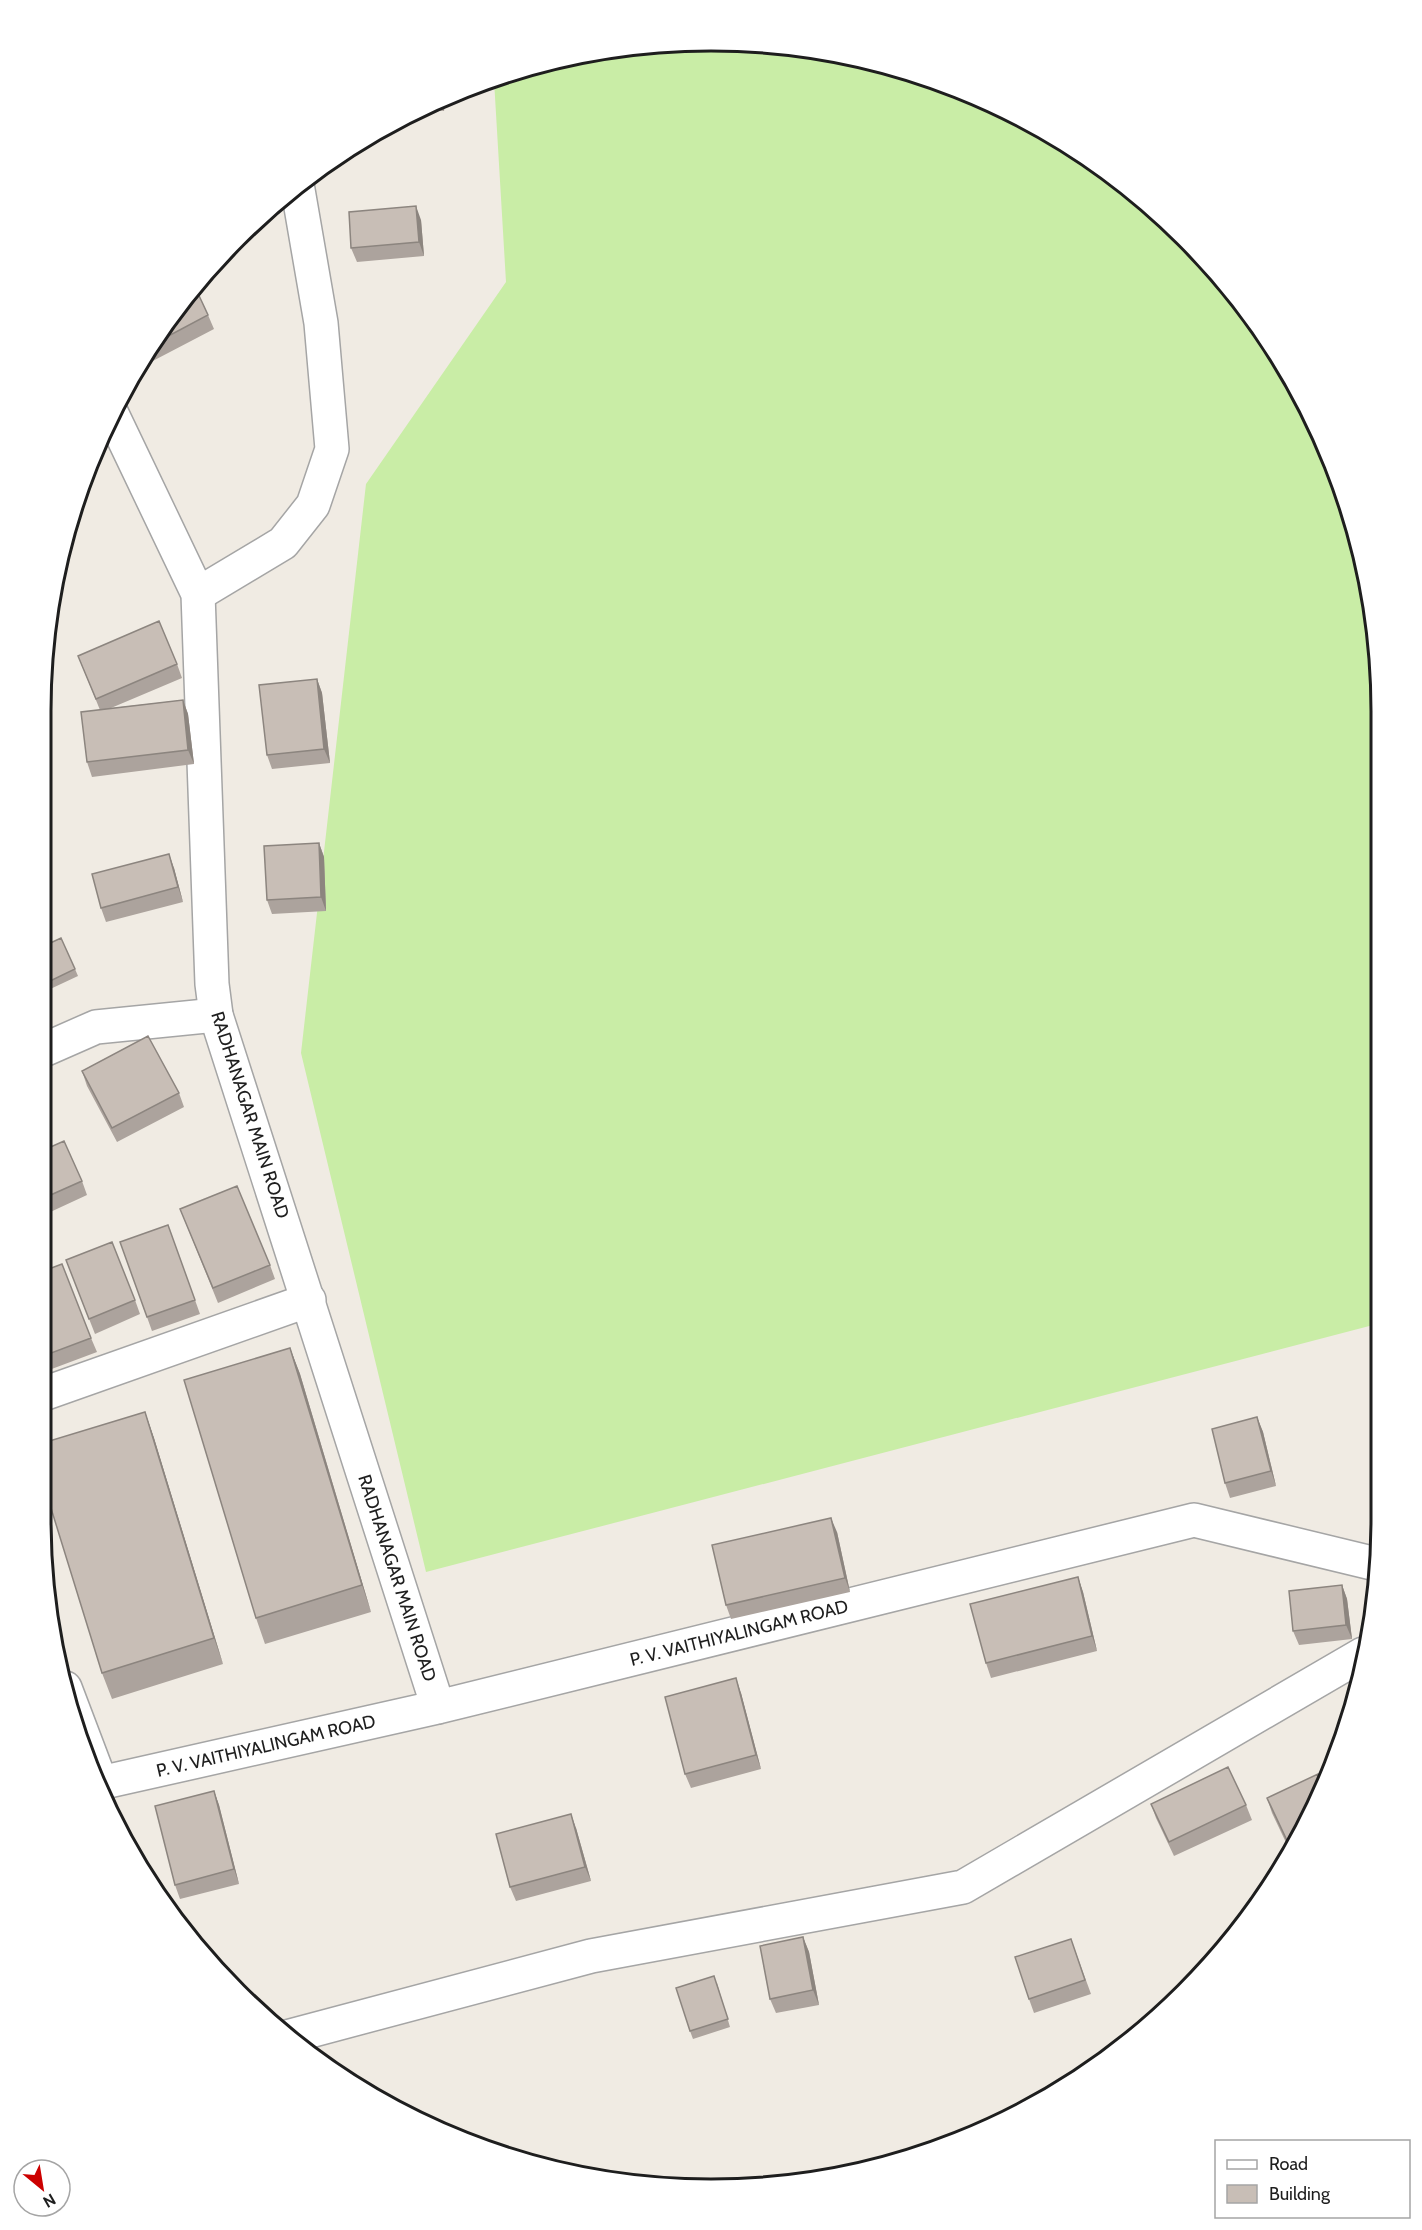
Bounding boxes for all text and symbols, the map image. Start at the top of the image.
street label: RADHANAGAR MAIN ROAD [206,1009,294,1221]
street label: RADHANAGAR MAIN ROAD [353,1472,441,1684]
street label: P. V. VAITHIYALINGAM ROAD [628,1595,850,1671]
street label: P. V. VAITHIYALINGAM ROAD [154,1710,378,1782]
legend [1215,2140,1410,2218]
text: Road [1269,2153,1308,2175]
north arrow [12,2158,72,2218]
text: Building [1269,2183,1331,2205]
text: N [40,2190,59,2212]

